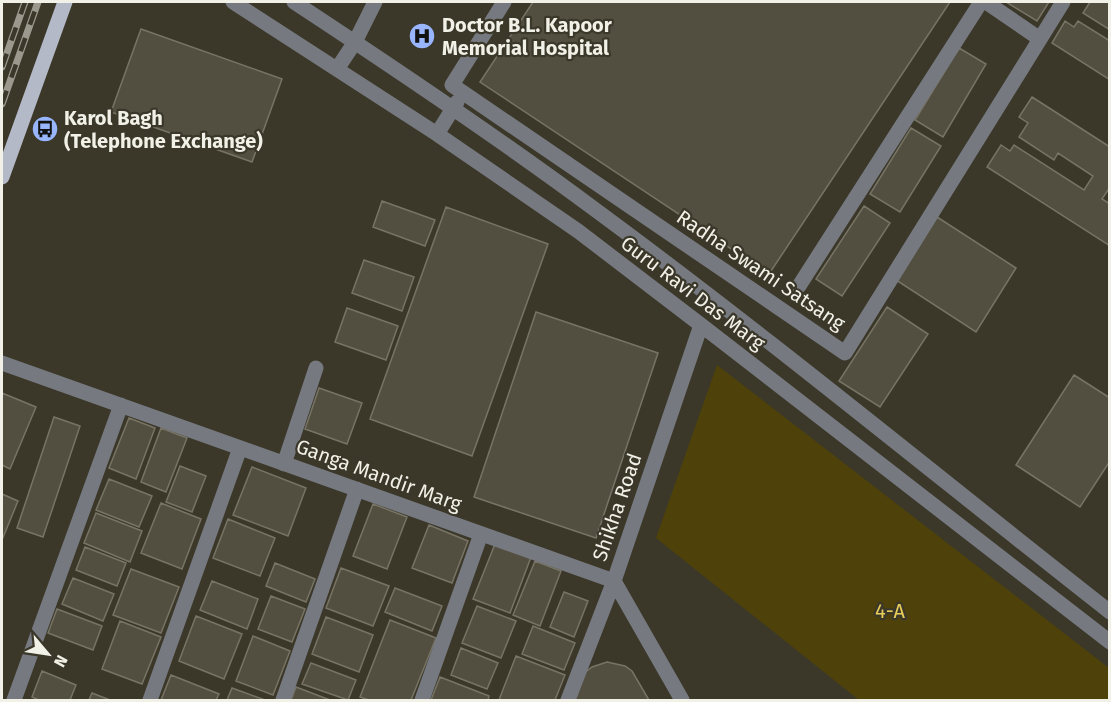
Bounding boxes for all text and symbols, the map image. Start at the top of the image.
place label: Doctor B.L. Kapoor Memorial Hospital [442,13,613,60]
hospital icon: Doctor B.L. Kapoor Memorial Hospital [407,21,437,51]
place label: Karol Bagh (Telephone Exchange) [64,106,263,153]
bus stop icon: Karol Bagh (Telephone Exchange) [30,114,60,144]
street label: Radha Swami Satsang [672,205,850,336]
street label: Guru Ravi Das Marg [616,231,770,355]
street label: Ganga Mandir Marg [293,434,466,516]
street label: Shikha Road [587,450,647,564]
park label: 4-A [875,599,906,623]
north arrow [18,624,78,684]
text: N [50,652,72,670]

